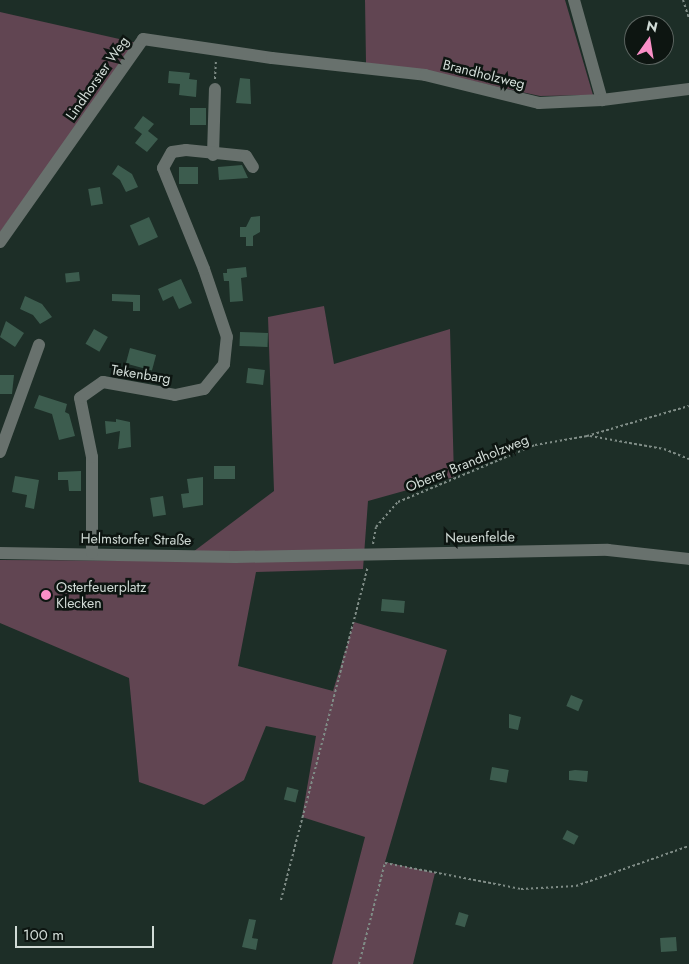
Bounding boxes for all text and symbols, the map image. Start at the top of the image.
north arrow [624,15,674,65]
text: N [644,15,660,37]
street label: Lindhorster Weg [62,33,132,123]
street label: Brandholzweg [441,56,527,92]
street label: Tekenbarg [110,361,172,387]
street label: Oberer Brandholzweg [403,431,531,495]
street label: Neuenfelde [445,528,515,546]
street label: Helmstorfer Straße [81,530,191,548]
place label: Osterfeuerplatz Klecken [56,579,146,612]
marker: Osterfeuerplatz Klecken [40,589,52,601]
scale bar [18,916,156,948]
text: 100 m [23,924,64,946]

